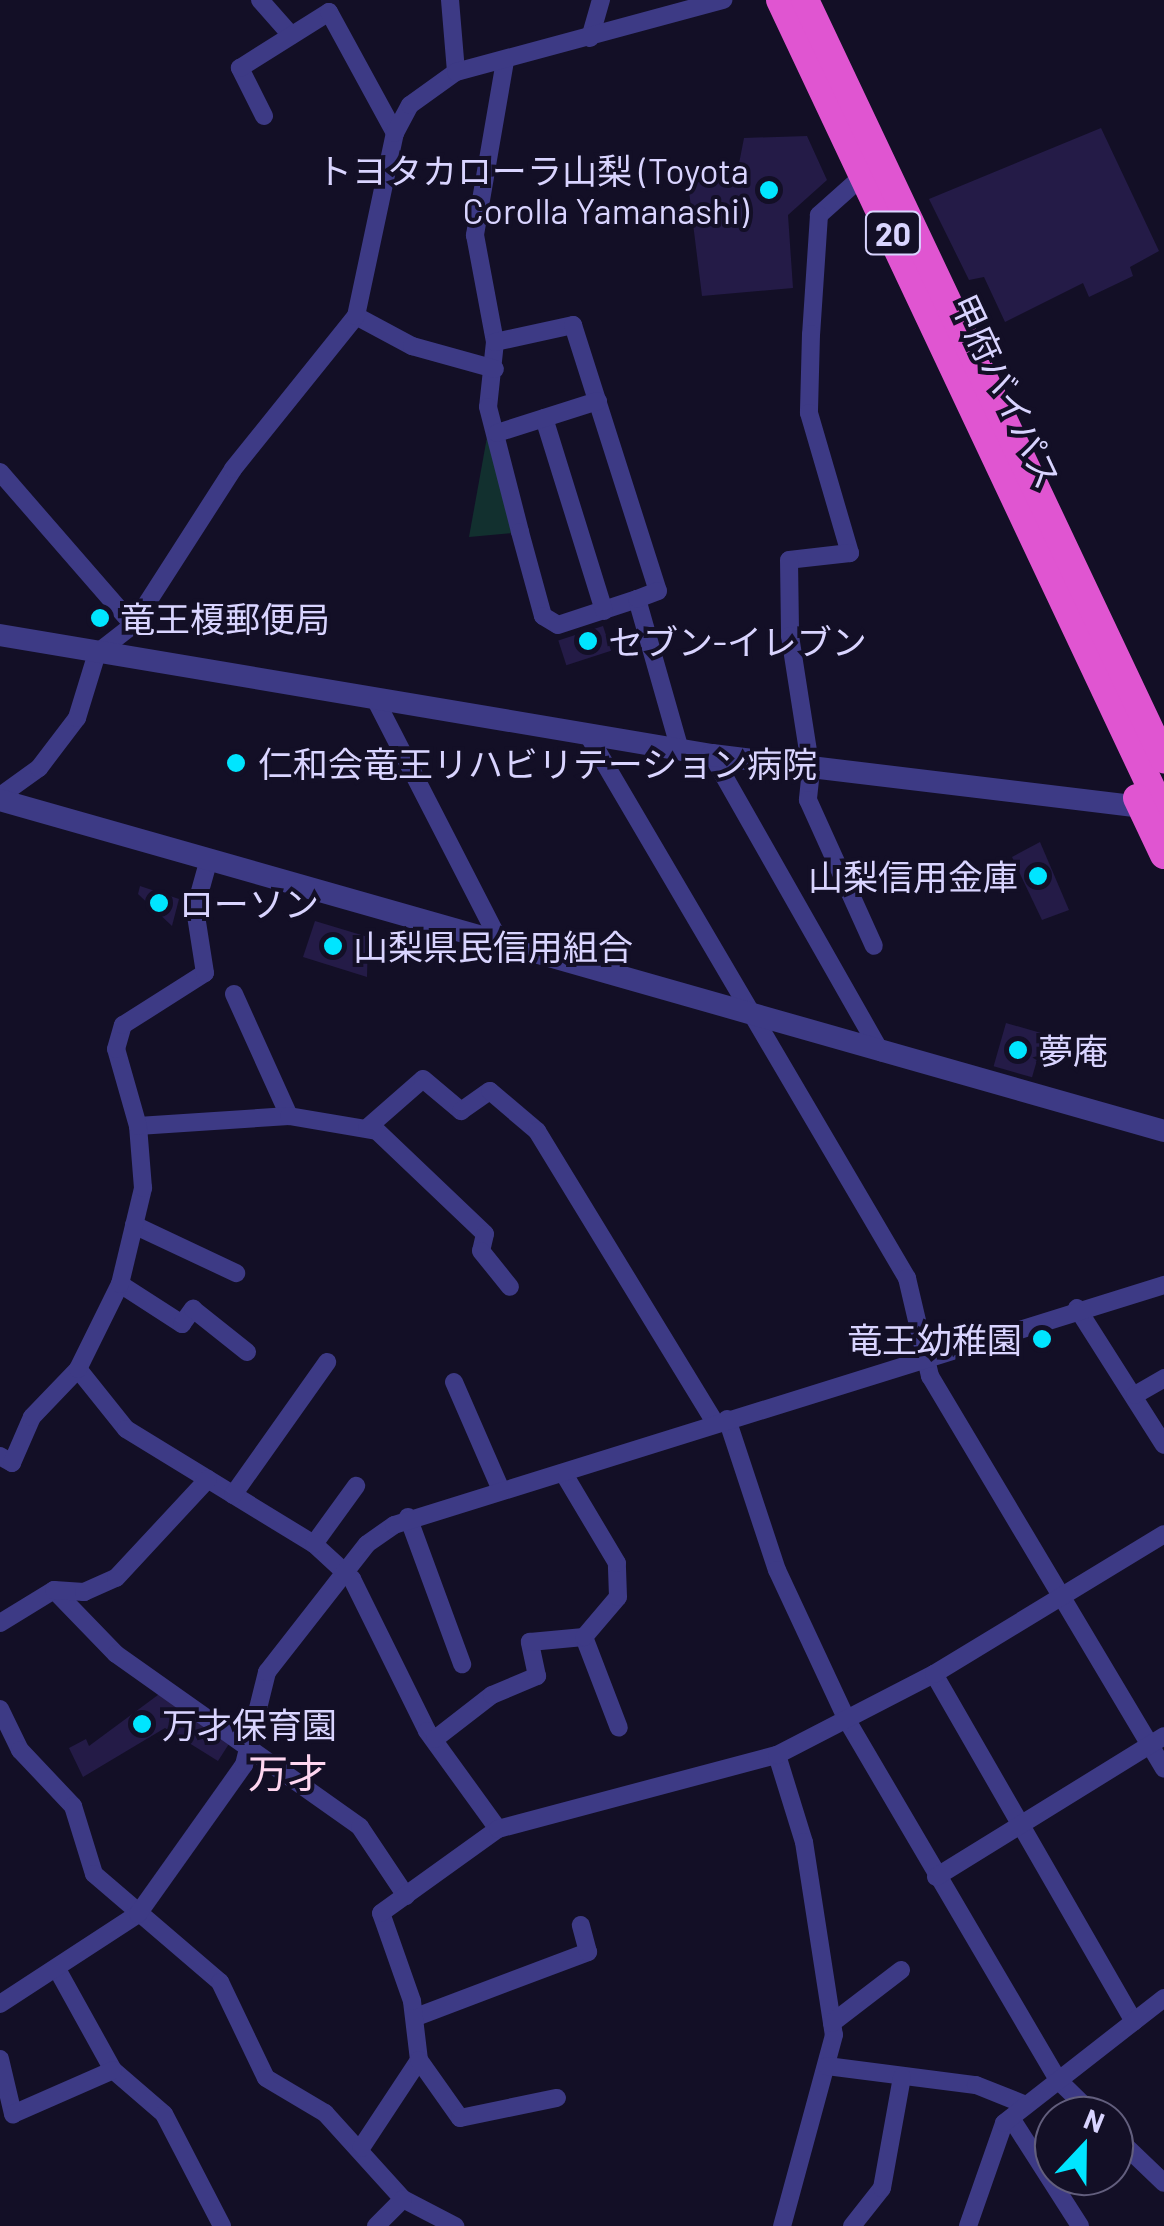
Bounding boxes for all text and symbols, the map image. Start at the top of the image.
place label: トヨタカローラ山梨 (Toyota Corolla Yamanashi) [317,149,749,231]
marker: トヨタカローラ山梨 (Toyota Corolla Yamanashi) [758,179,780,201]
road number: 20 [863,206,923,260]
street label: 甲府バイパス [944,287,1070,495]
place label: 竜王榎郵便局 [120,597,330,639]
marker: 竜王榎郵便局 [89,607,111,629]
place label: セブン-イレブン [608,620,867,662]
marker: セブン-イレブン [577,630,599,652]
place label: 仁和会竜王リハビリテーション病院 [258,742,818,784]
marker: 仁和会竜王リハビリテーション病院 [223,750,249,776]
place label: 山梨信用金庫 [808,855,1018,897]
marker: 山梨信用金庫 [1027,865,1049,887]
place label: ローソン [179,882,319,924]
marker: ローソン [148,892,170,914]
place label: 山梨県民信用組合 [353,925,633,967]
marker: 山梨県民信用組合 [322,935,344,957]
place label: 夢庵 [1038,1029,1108,1071]
marker: 夢庵 [1007,1039,1029,1061]
place label: 竜王幼稚園 [847,1318,1022,1360]
marker: 竜王幼稚園 [1031,1328,1053,1350]
place label: 万才保育園 [162,1703,337,1745]
marker: 万才保育園 [131,1713,153,1735]
district label: 万才 [248,1748,328,1796]
north arrow [1034,2096,1134,2196]
text: N [1079,2101,1109,2139]

